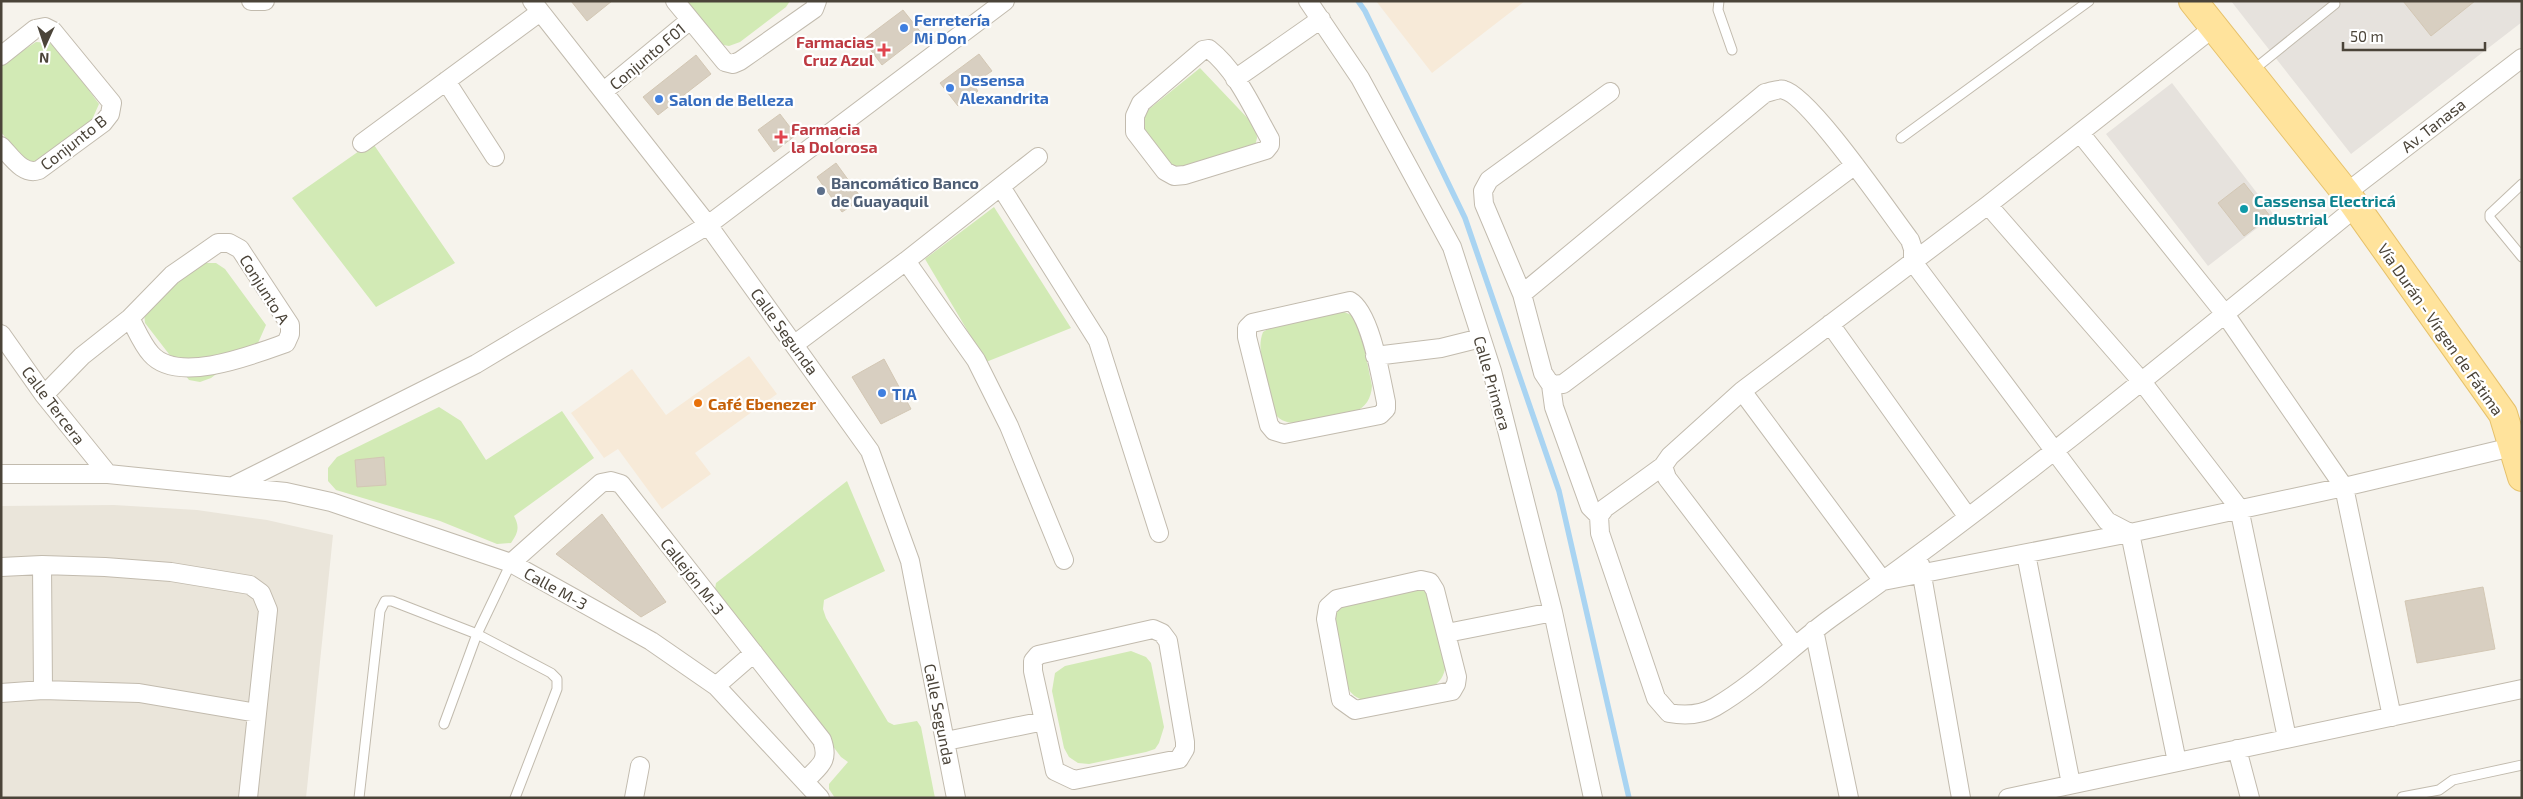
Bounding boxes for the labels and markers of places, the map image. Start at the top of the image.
place label: Ferretería Mi Don [914,10,990,47]
marker: Ferretería Mi Don [898,22,910,34]
place label: Farmacias Cruz Azul [796,32,875,69]
marker: Farmacias Cruz Azul [878,44,890,56]
place label: Desensa Alexandrita [960,70,1049,107]
marker: Desensa Alexandrita [944,82,956,94]
place label: Salon de Belleza [669,90,794,109]
marker: Salon de Belleza [653,93,665,105]
place label: Farmacia la Dolorosa [791,119,878,156]
marker: Farmacia la Dolorosa [775,131,787,143]
place label: Bancomático Banco de Guayaquil [831,173,979,211]
marker: Bancomático Banco de Guayaquil [815,185,827,197]
place label: Cassensa Electricá Industrial [2254,191,2396,228]
marker: Cassensa Electricá Industrial [2238,203,2250,215]
place label: TIA [892,384,917,403]
marker: TIA [876,387,888,399]
place label: Café Ebenezer [708,394,816,413]
marker: Café Ebenezer [692,397,704,409]

